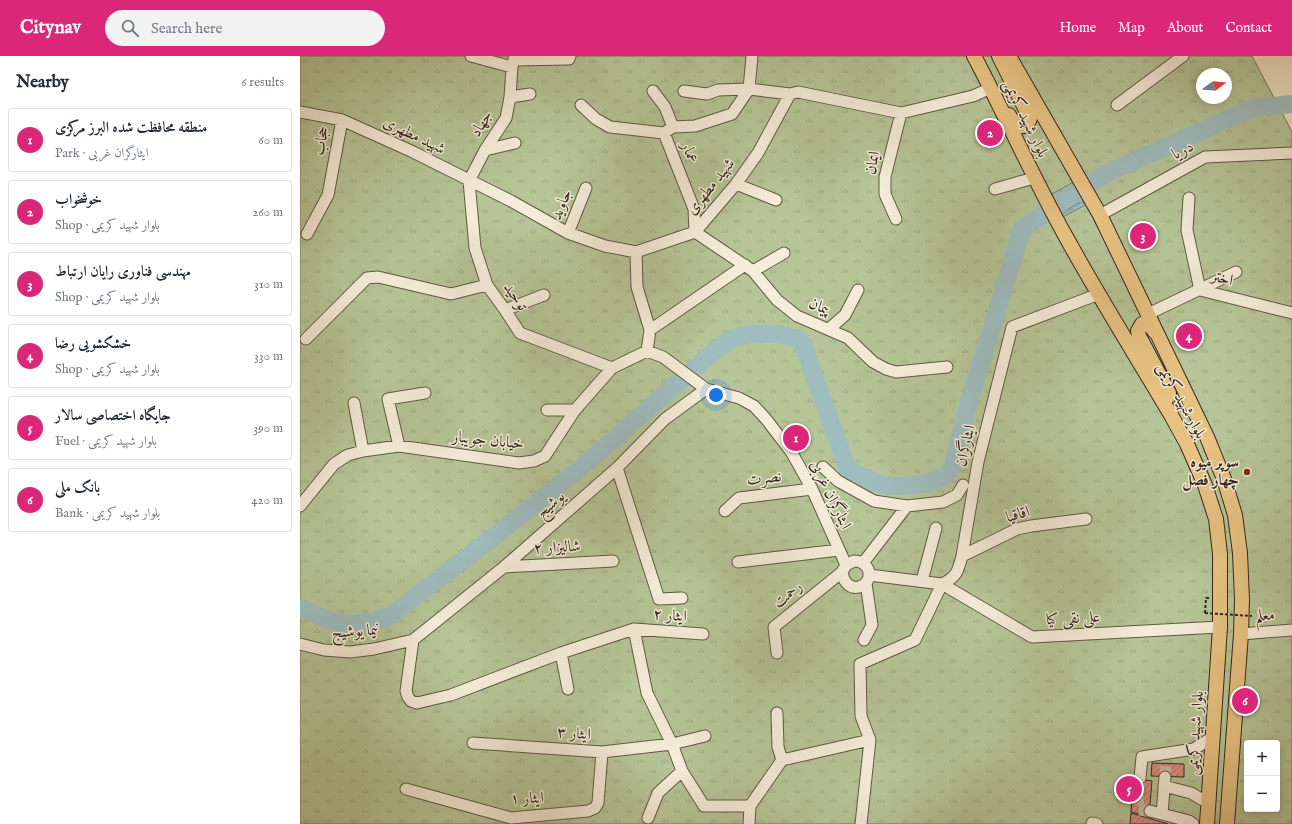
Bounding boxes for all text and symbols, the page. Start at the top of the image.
search box [105,10,385,46]
text: Citynav [20,16,81,40]
icon: search [119,17,141,39]
text: Search here [151,19,222,38]
text: Home [1060,19,1096,37]
text: Map [1118,19,1145,37]
text: About [1167,19,1203,37]
text: Contact [1225,19,1272,37]
north arrow [1196,68,1232,104]
text: Nearby [16,72,69,93]
text: 6 results [241,74,284,91]
street label: بلوار شهید کریمی [997,77,1053,161]
street label: جهاد [466,107,498,141]
street label: شهید مطهری [380,112,448,160]
text: منطقه محافظت شده البرز مرکزی [55,118,207,137]
pin: 2 [977,118,1003,148]
street label: حجاب [310,125,334,157]
text: 1 [28,132,32,149]
text: 60 m [258,132,283,149]
street label: عمار [675,137,702,167]
street label: دریا [1169,137,1197,165]
text: Park · ایثارگران غربی [55,145,149,162]
street label: ایمان [861,150,885,176]
street label: شهید مطهری [682,155,740,219]
street label: جاوید [547,187,577,223]
text: خوشخواب [55,190,102,209]
text: 2 [27,204,33,221]
text: 260 m [252,204,283,221]
text: Shop · بلوار شهید کریمی [55,217,160,234]
pin: 3 [1130,221,1156,251]
text: مهندسی فناوری رایان ارتباط [55,262,191,281]
street label: اختر [1207,266,1235,291]
text: 3 [28,276,32,293]
text: 310 m [254,276,283,293]
street label: توحید [498,279,532,316]
text: Shop · بلوار شهید کریمی [55,289,160,306]
street label: پیمان [805,294,834,321]
pin: 4 [1176,321,1202,351]
text: خشکشویی رضا [55,334,131,353]
text: 4 [27,348,33,365]
text: 330 m [254,348,283,365]
street label: بلوار شهید کریمی [1152,359,1210,443]
text: Shop · بلوار شهید کریمی [55,361,160,378]
your location [706,385,726,405]
text: جایگاه اختصاصی سالار [55,406,171,425]
text: 5 [28,420,32,437]
text: 390 m [253,420,283,437]
pin: 1 [783,423,809,453]
street label: ایثارگران [950,423,981,469]
street label: خیابان جویبار [449,427,525,455]
text: Fuel · بلوار شهید کریمی [55,433,157,450]
place label: سوپر ميوه چهار فصل [1182,453,1239,491]
street label: ایثارگران غربی [805,456,857,533]
street label: نصرت [745,467,783,491]
marker: سوپر ميوه چهار فصل [1242,467,1252,477]
text: بانک ملی [55,478,100,497]
street label: یوشیج [532,486,572,525]
text: 6 [27,492,33,509]
text: 420 m [251,492,283,509]
street label: اقاقیا [1004,502,1032,528]
text: Bank · بلوار شهید کریمی [55,505,160,522]
street label: شالیزار ۲ [533,537,581,559]
street label: رحمت [769,577,807,613]
street label: ایثار ۲ [652,605,688,627]
street label: معلم [1254,605,1276,632]
street label: علی نقی کیا [1045,608,1101,630]
street label: نیما یوشیج [331,620,380,647]
pin: 6 [1232,686,1258,716]
street label: بلوار شهید کریمی [1183,690,1209,776]
street label: ایثار ۳ [556,723,592,745]
map controls [1244,740,1280,812]
button: + [1244,740,1280,776]
pin: 5 [1116,774,1142,804]
button: − [1244,776,1280,812]
street label: ایثار ۱ [510,788,544,810]

